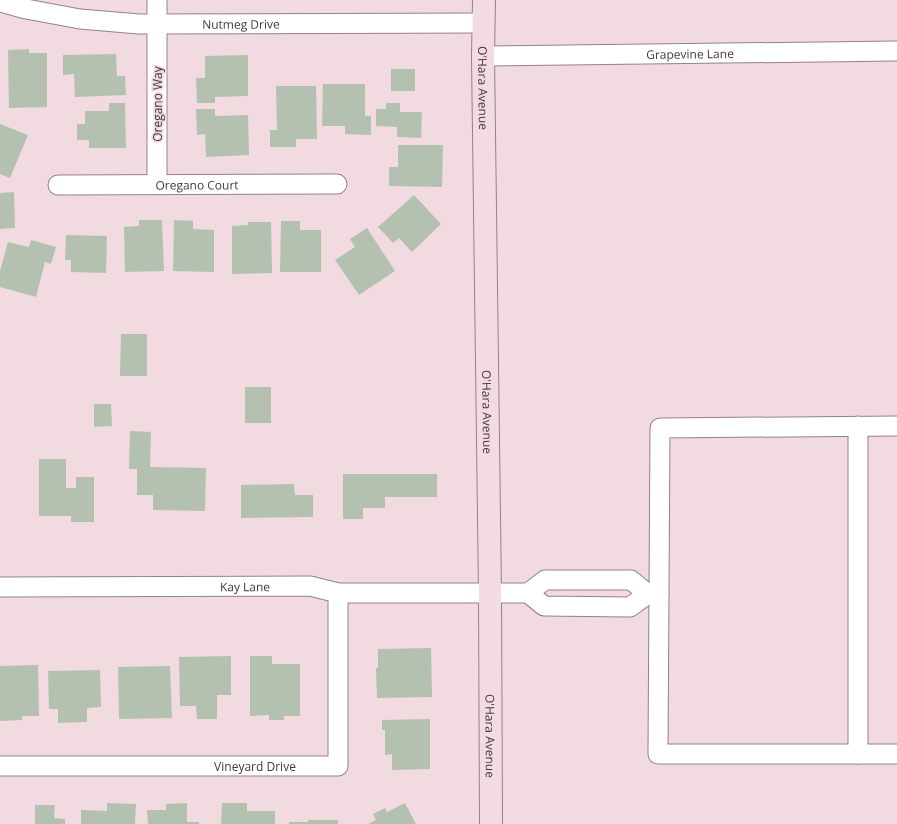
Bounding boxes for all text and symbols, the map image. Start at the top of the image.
street label: Nutmeg Drive [202,15,280,32]
street label: Grapevine Lane [646,44,734,63]
street label: O'Hara Avenue [474,46,492,130]
street label: Oregano Way [149,65,166,142]
street label: Oregano Court [155,176,239,193]
street label: O'Hara Avenue [479,370,497,454]
street label: Kay Lane [220,578,270,595]
street label: O'Hara Avenue [482,694,499,778]
street label: Vineyard Drive [214,758,296,775]

